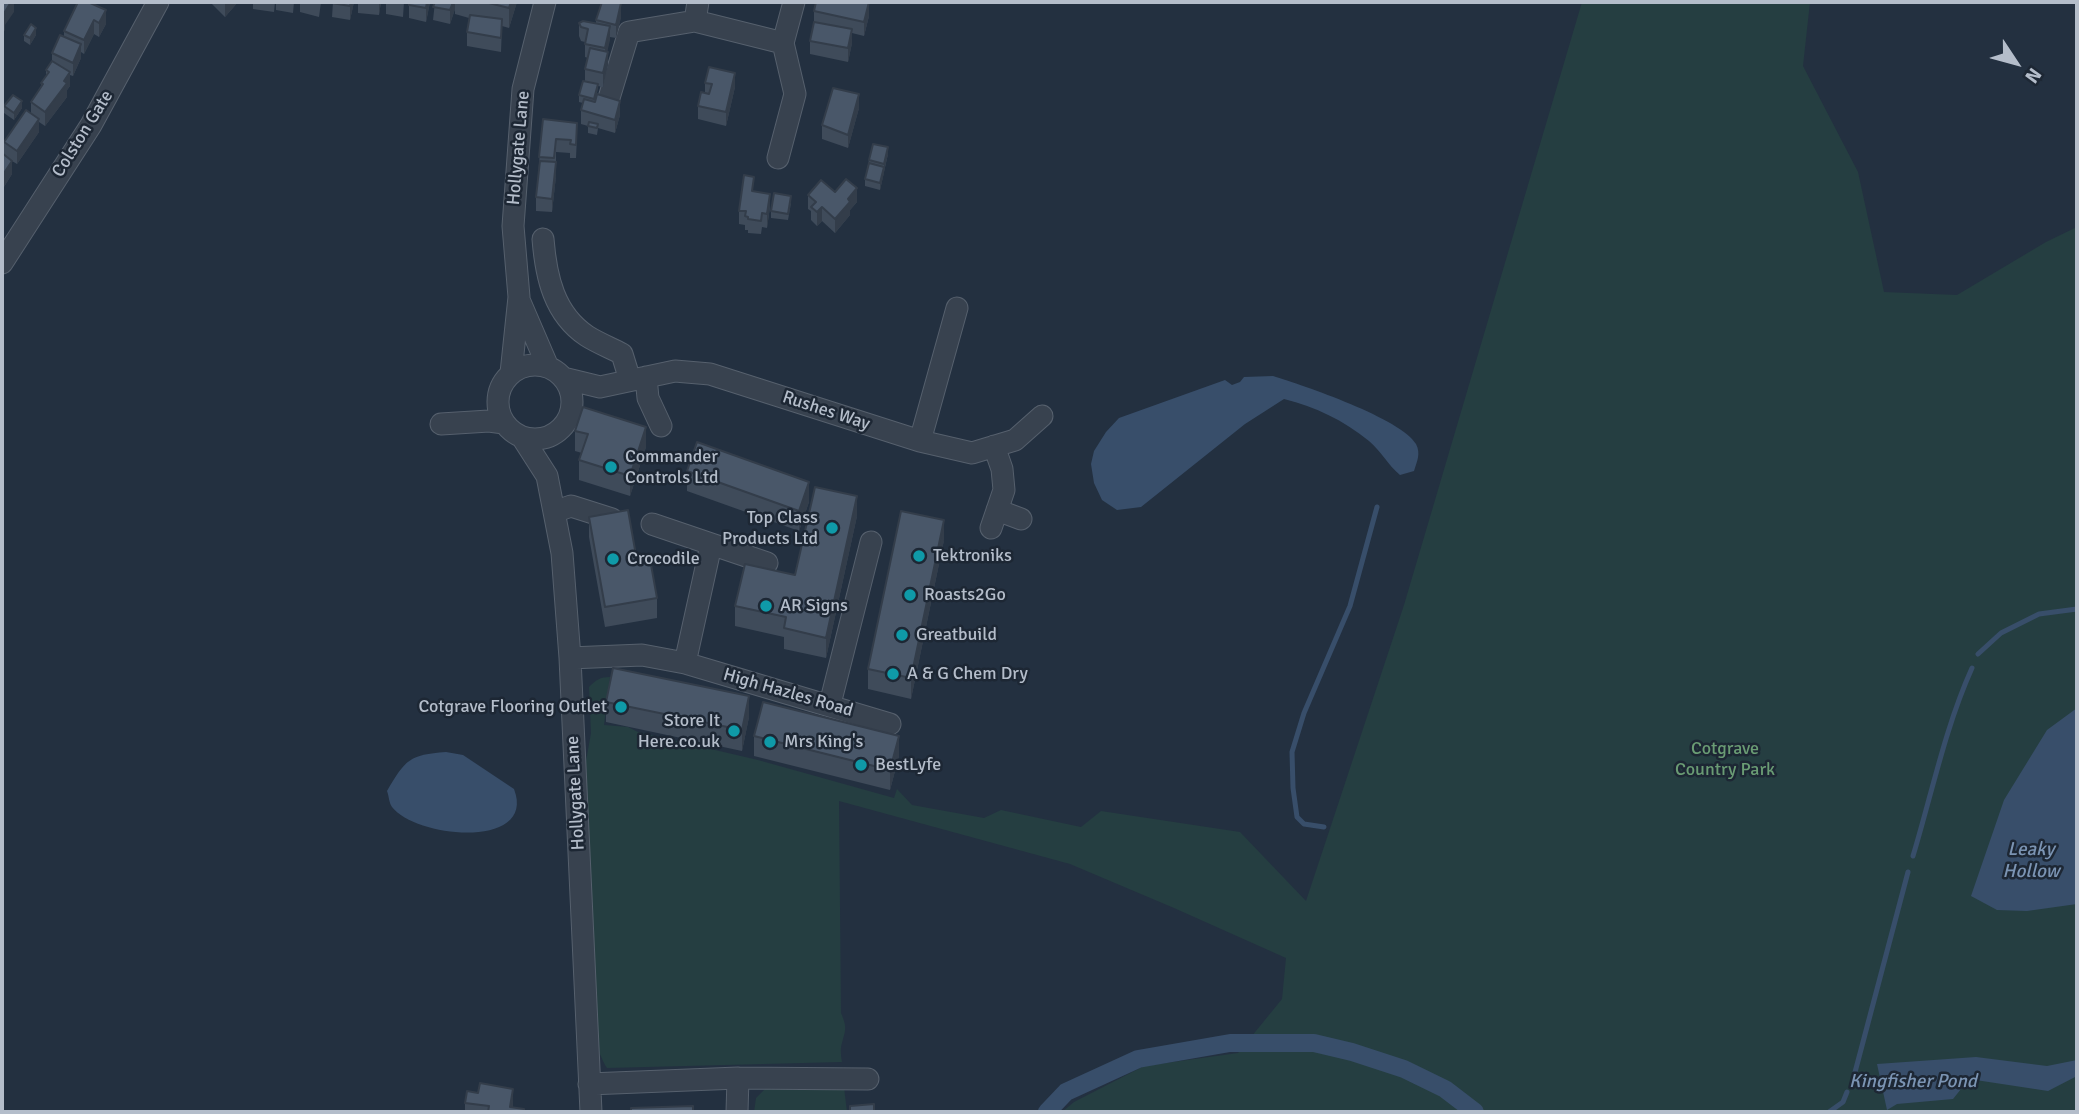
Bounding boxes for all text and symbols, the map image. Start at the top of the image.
north arrow [1981,28,2051,98]
text: N [2019,63,2047,88]
street label: Colston Gate [48,87,118,181]
street label: Hollygate Lane [503,90,535,206]
street label: Rushes Way [780,387,872,435]
place label: Commander Controls Ltd [625,446,718,489]
marker: Commander Controls Ltd [603,459,619,475]
place label: Top Class Products Ltd [722,507,818,550]
marker: Top Class Products Ltd [824,520,840,536]
place label: Tektroniks [933,545,1012,567]
place label: Crocodile [627,548,700,570]
marker: Tektroniks [911,548,927,564]
marker: Crocodile [605,551,621,567]
place label: Roasts2Go [924,584,1006,606]
marker: Roasts2Go [902,587,918,603]
place label: AR Signs [780,595,848,617]
marker: AR Signs [758,598,774,614]
place label: Greatbuild [916,624,997,646]
marker: Greatbuild [894,627,910,643]
place label: A & G Chem Dry [907,663,1028,685]
street label: High Hazles Road [721,664,855,722]
marker: A & G Chem Dry [885,666,901,682]
place label: Cotgrave Flooring Outlet [418,696,607,718]
marker: Cotgrave Flooring Outlet [613,699,629,715]
place label: Store It Here.co.uk [638,710,720,752]
marker: Store It Here.co.uk [726,723,742,739]
place label: Mrs King's [784,731,863,753]
marker: Mrs King's [762,734,778,750]
street label: Hollygate Lane [562,735,590,851]
park label: Cotgrave Country Park [1675,738,1775,780]
place label: BestLyfe [875,754,941,776]
marker: BestLyfe [853,757,869,773]
water label: Leaky Hollow [2003,839,2059,883]
water label: Kingfisher Pond [1849,1071,1977,1093]

